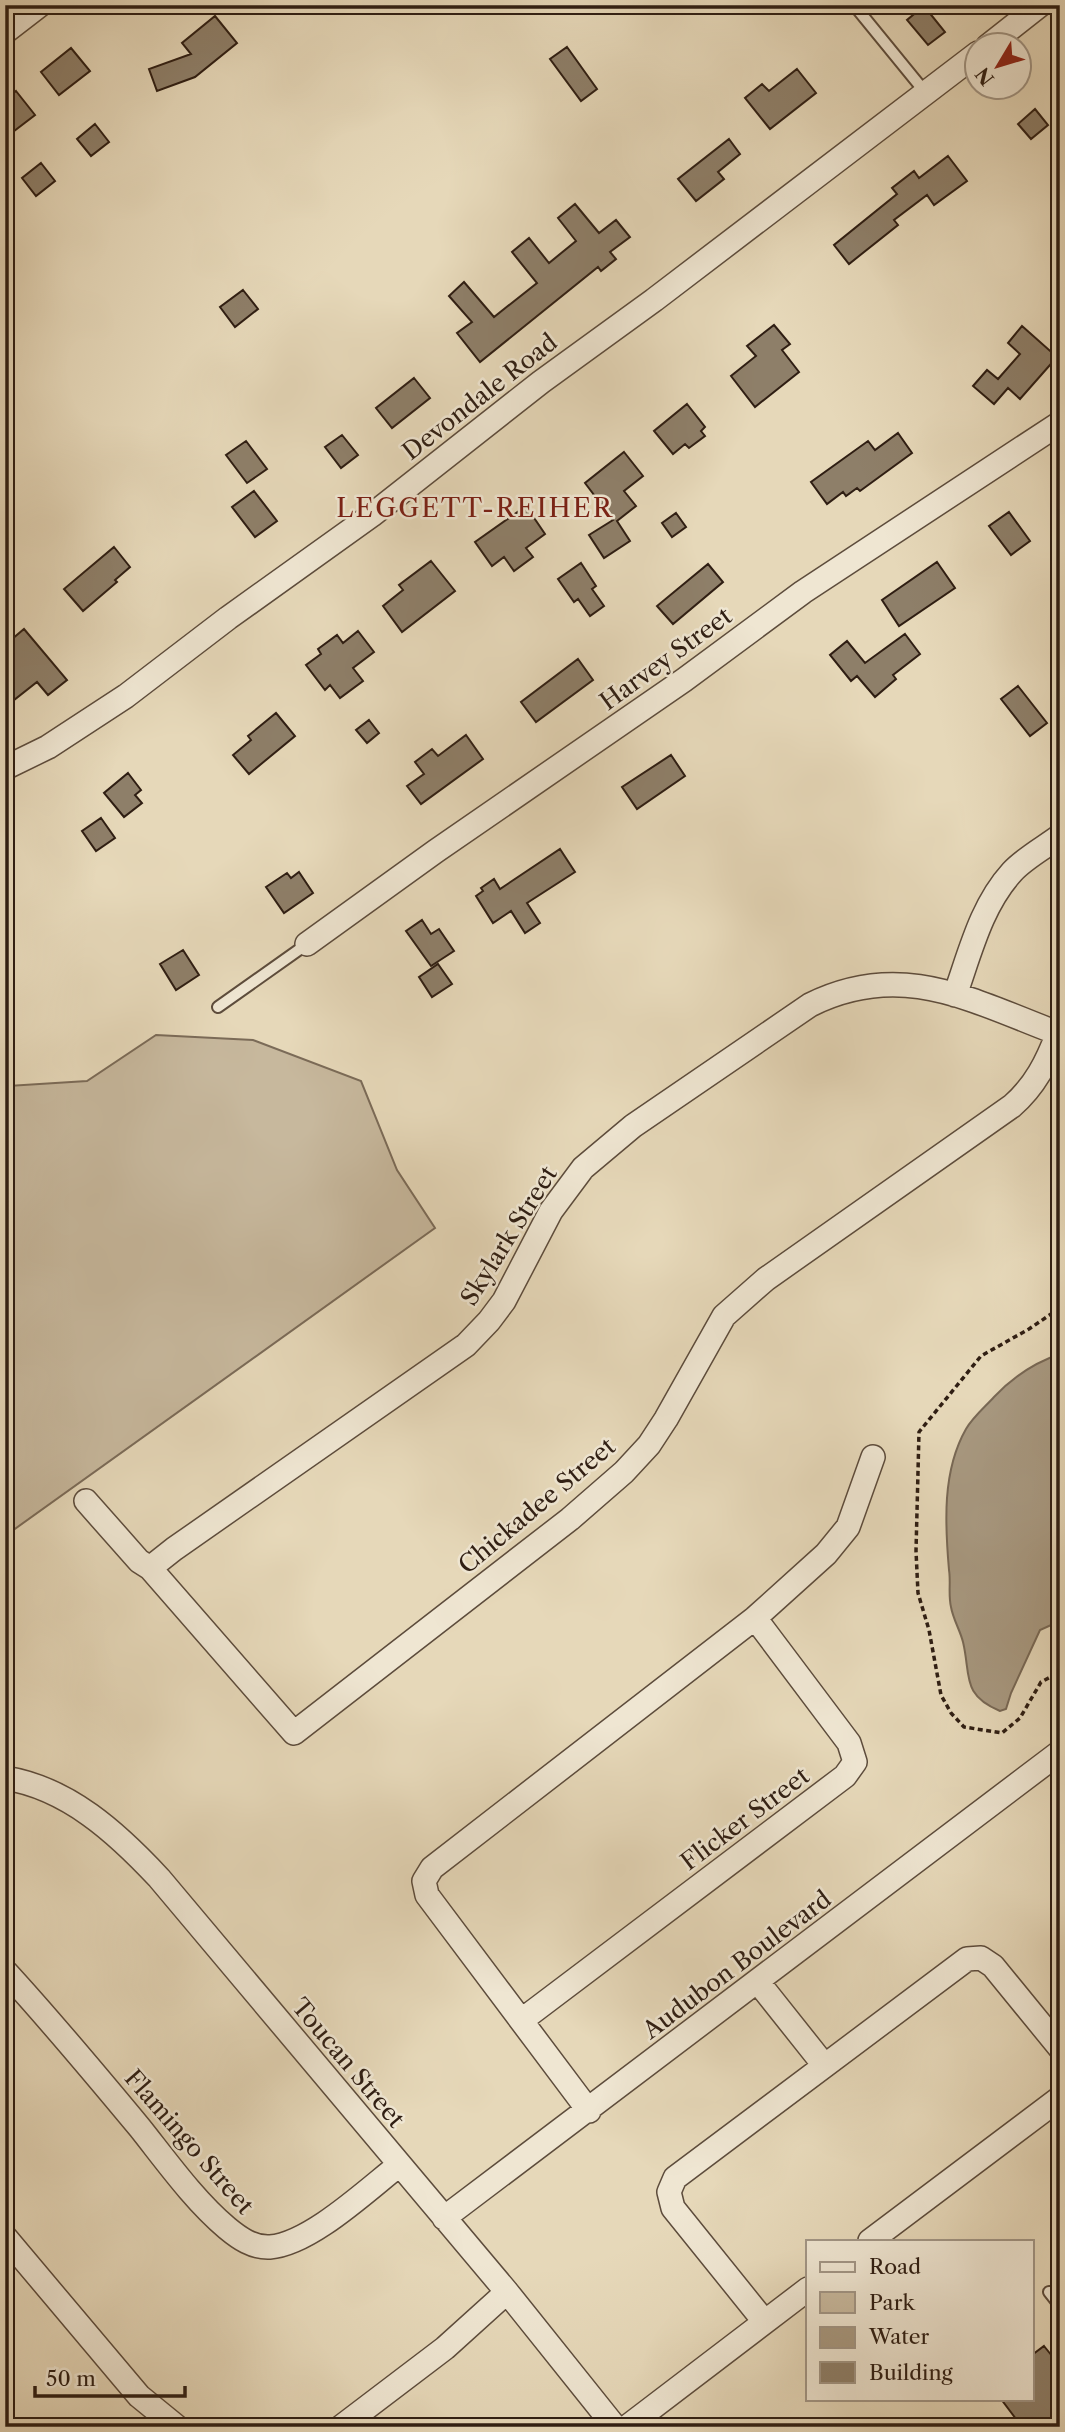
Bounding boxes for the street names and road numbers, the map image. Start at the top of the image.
street label: Devondale Road [397,327,563,466]
street label: Harvey Street [594,601,738,716]
street label: Skylark Street [454,1160,563,1311]
street label: Chickadee Street [453,1431,621,1580]
street label: Flicker Street [675,1761,815,1876]
street label: Audubon Boulevard [636,1884,837,2045]
street label: Toucan Street [286,1992,411,2134]
street label: Flamingo Street [119,2064,260,2220]

